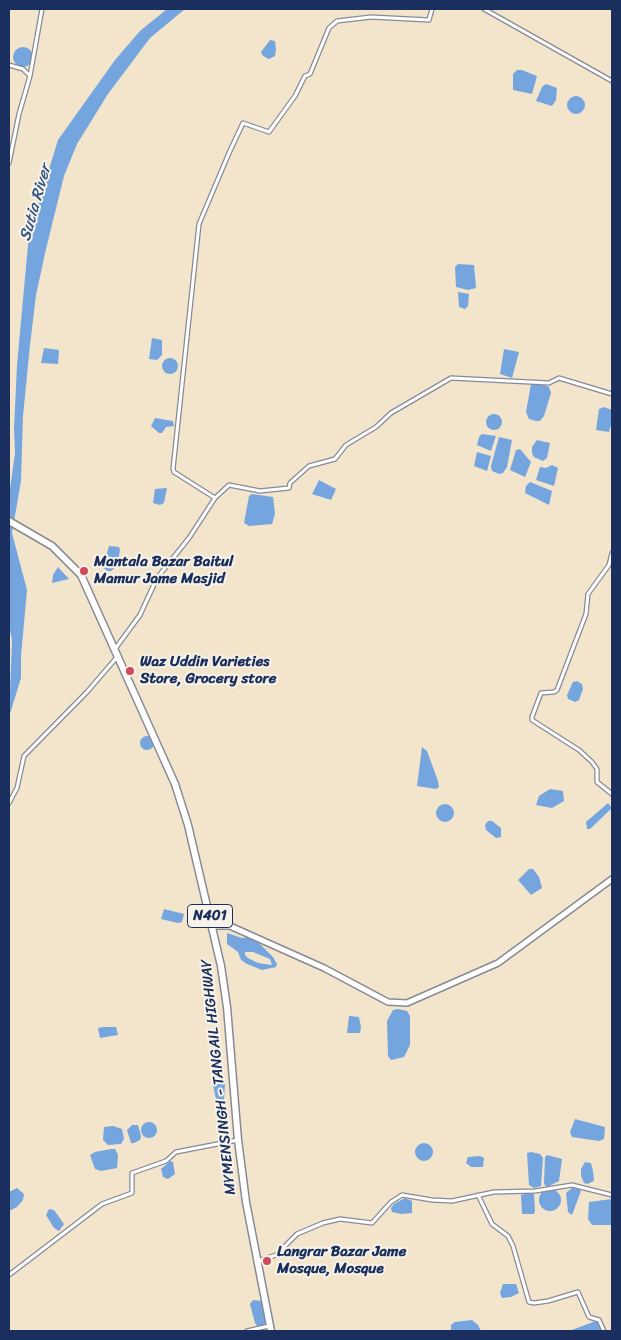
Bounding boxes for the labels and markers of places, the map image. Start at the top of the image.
place label: Mantala Bazar Baitul Mamur Jame Masjid [94,553,233,588]
marker: Mantala Bazar Baitul Mamur Jame Masjid [78,565,90,577]
place label: Waz Uddin Varieties Store, Grocery store [140,653,276,688]
marker: Waz Uddin Varieties Store, Grocery store [124,665,136,677]
place label: Langrar Bazar Jame Mosque, Mosque [277,1243,406,1278]
marker: Langrar Bazar Jame Mosque, Mosque [261,1255,273,1267]

